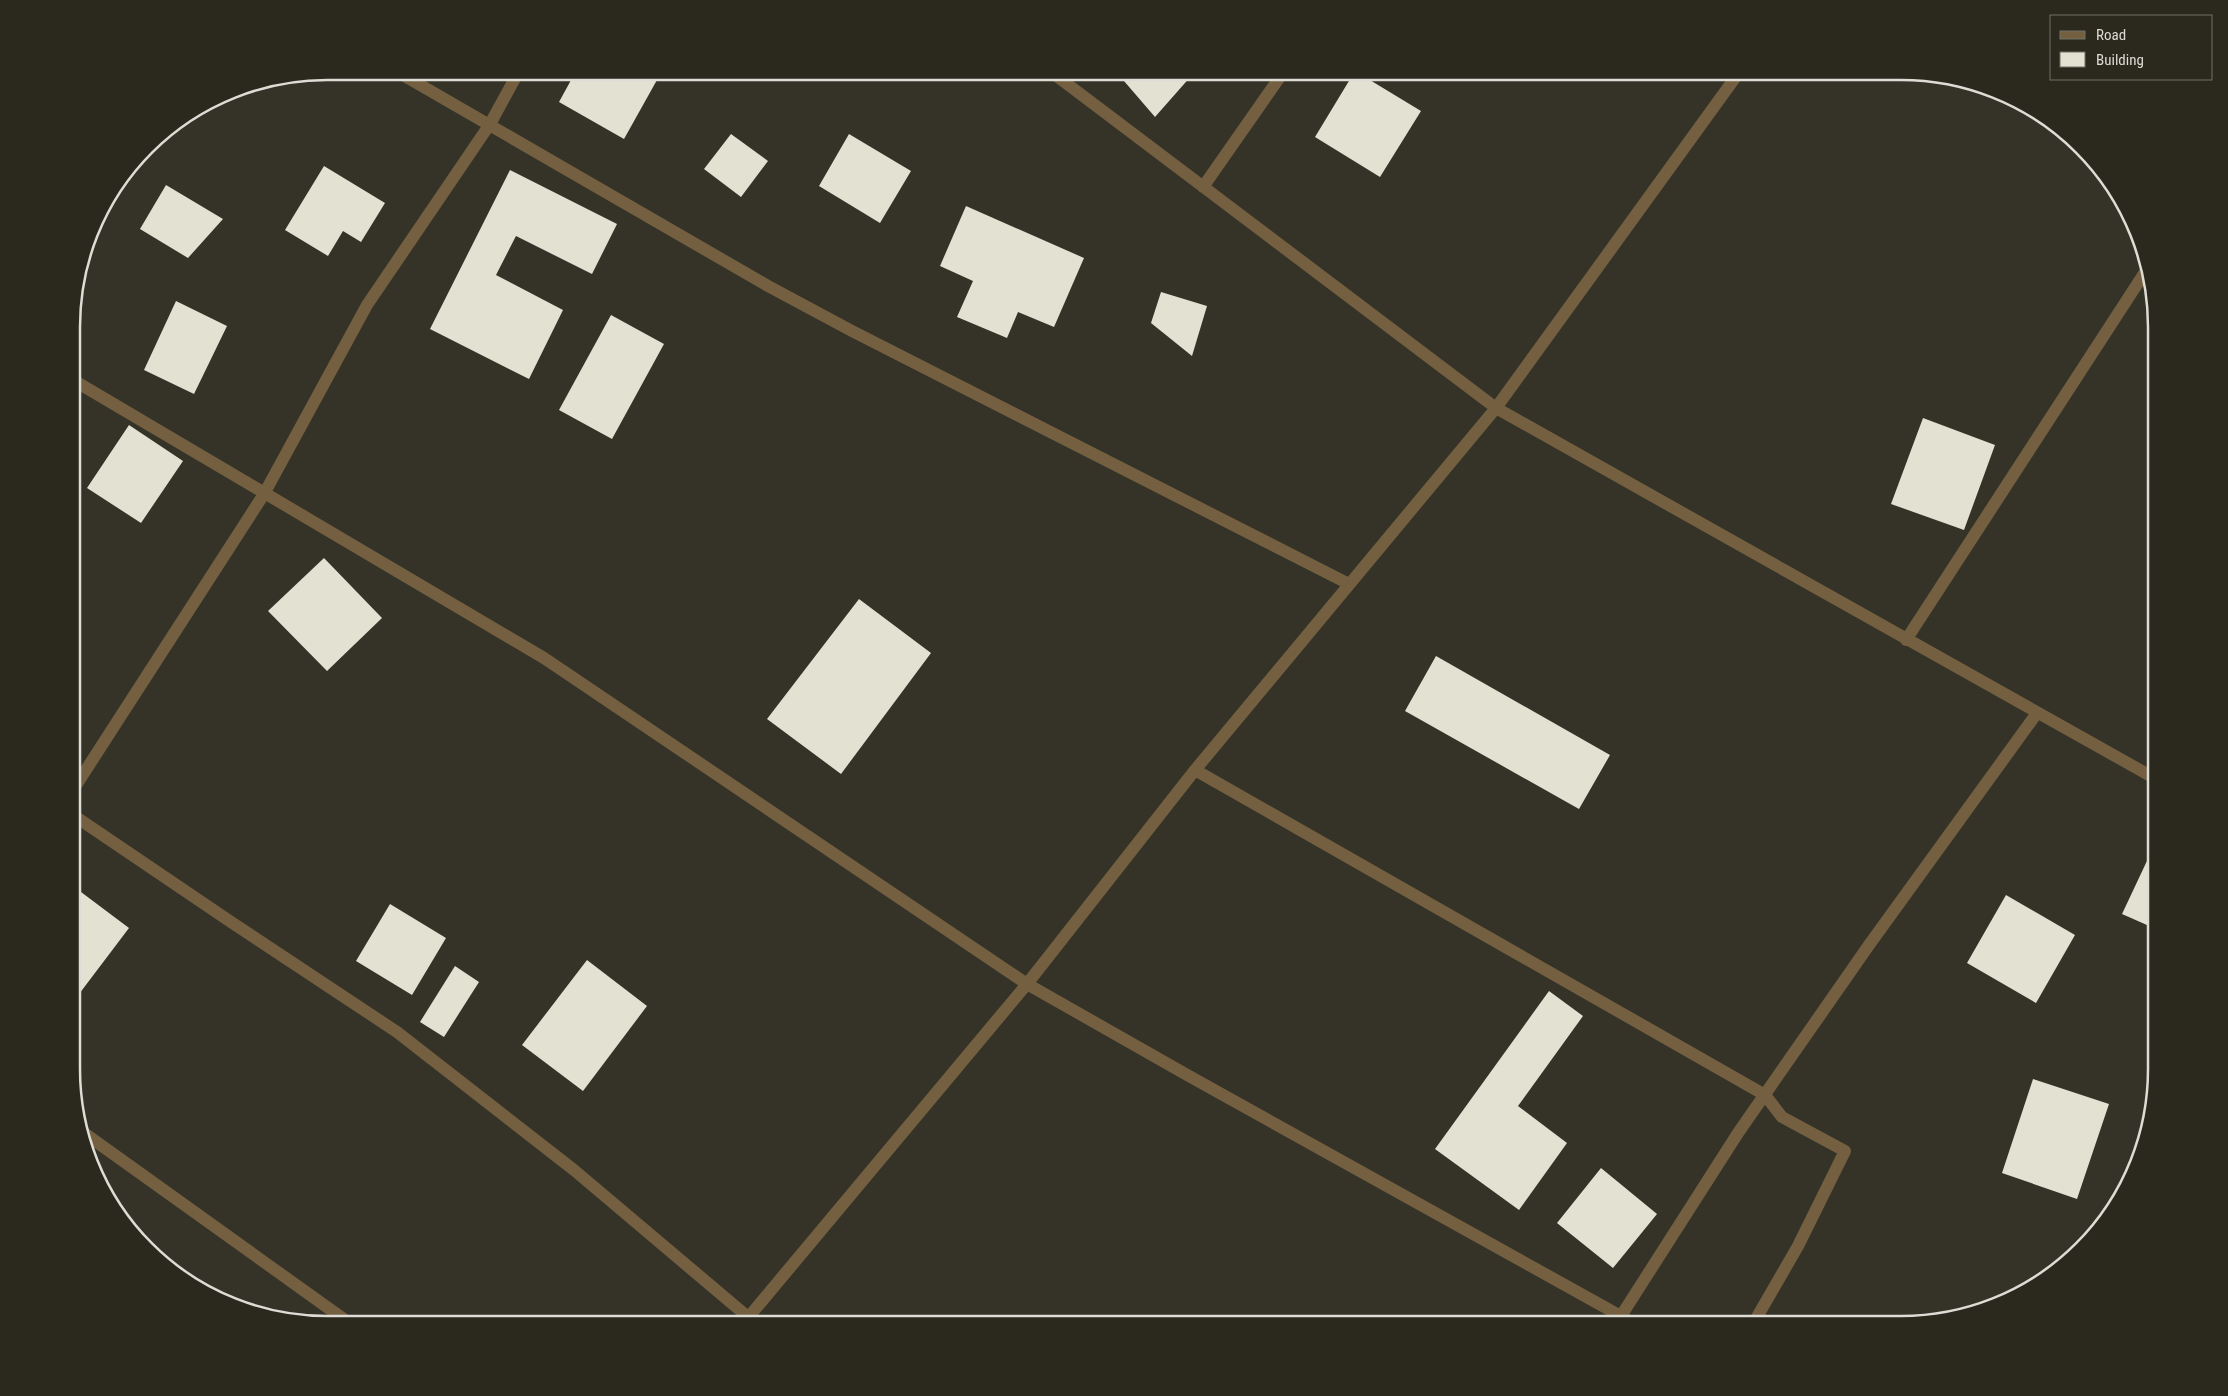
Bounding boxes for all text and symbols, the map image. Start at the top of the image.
legend [2050,15,2213,80]
text: Road [2096,26,2126,44]
text: Building [2096,51,2144,69]

